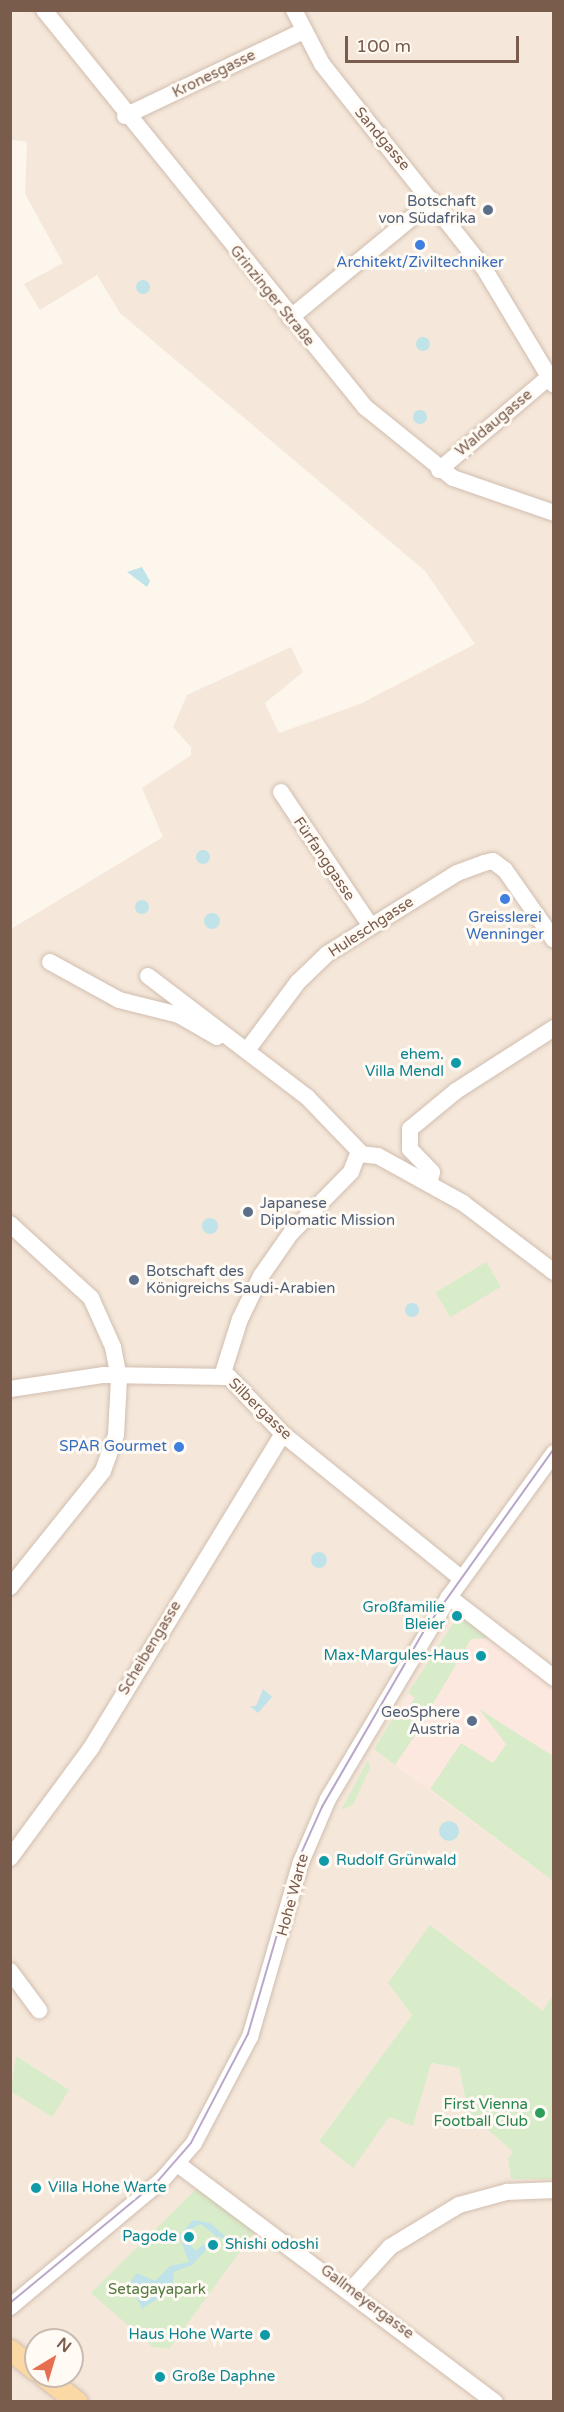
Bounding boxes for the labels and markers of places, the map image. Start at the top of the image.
place label: Botschaft von Südafrika [378,192,476,227]
marker: Botschaft von Südafrika [481,203,495,217]
marker: Architekt/Ziviltechniker [413,238,427,252]
place label: Architekt/Ziviltechniker [336,254,504,272]
marker: Greisslerei Wenninger [498,892,512,906]
place label: Greisslerei Wenninger [466,908,544,943]
place label: ehem. Villa Mendl [365,1045,444,1080]
marker: ehem. Villa Mendl [449,1056,463,1070]
place label: Japanese Diplomatic Mission [260,1194,395,1229]
marker: Japanese Diplomatic Mission [241,1205,255,1219]
place label: Botschaft des Königreichs Saudi-Arabien [146,1262,335,1297]
marker: Botschaft des Königreichs Saudi-Arabien [127,1273,141,1287]
place label: SPAR Gourmet [59,1438,167,1456]
marker: SPAR Gourmet [172,1440,186,1454]
place label: Großfamilie Bleier [363,1598,445,1633]
marker: Großfamilie Bleier [450,1609,464,1623]
place label: Max-Margules-Haus [324,1647,469,1665]
marker: Max-Margules-Haus [474,1649,488,1663]
place label: GeoSphere Austria [381,1703,460,1738]
marker: GeoSphere Austria [465,1714,479,1728]
place label: Rudolf Grünwald [336,1852,456,1870]
marker: Rudolf Grünwald [317,1854,331,1868]
place label: First Vienna Football Club [434,2095,528,2130]
marker: First Vienna Football Club [533,2106,547,2120]
place label: Villa Hohe Warte [48,2179,166,2197]
marker: Villa Hohe Warte [29,2181,43,2195]
place label: Pagode [122,2228,177,2246]
marker: Pagode [182,2230,196,2244]
place label: Shishi odoshi [225,2236,319,2254]
marker: Shishi odoshi [206,2238,220,2252]
place label: Haus Hohe Warte [128,2326,253,2344]
marker: Haus Hohe Warte [258,2328,272,2342]
place label: Große Daphne [172,2368,275,2386]
marker: Große Daphne [153,2370,167,2384]

